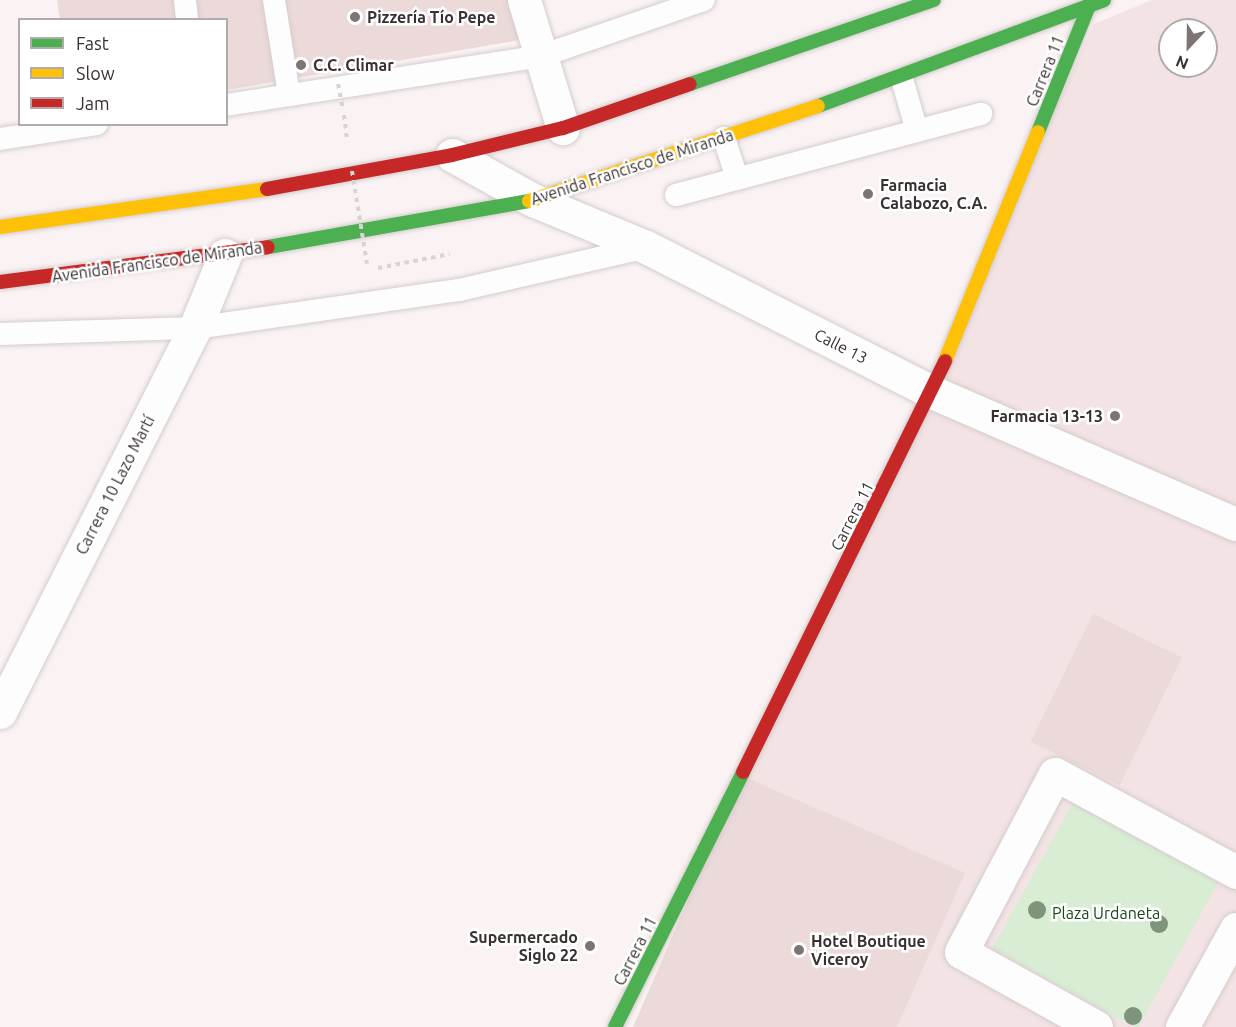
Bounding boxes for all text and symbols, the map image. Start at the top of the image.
place label: Pizzería Tío Pepe [367,7,496,27]
marker: Pizzería Tío Pepe [348,10,362,24]
legend [18,18,228,126]
north arrow [1158,18,1218,78]
text: Fast [76,33,109,53]
street label: Carrera 11 [1022,33,1068,109]
text: N [1173,52,1191,73]
place label: C.C. Climar [313,55,394,75]
marker: C.C. Climar [294,58,308,72]
text: Slow [76,63,115,83]
text: Jam [76,93,110,113]
street label: Avenida Francisco de Miranda [528,125,736,209]
place label: Farmacia Calabozo, C.A. [880,175,987,213]
marker: Farmacia Calabozo, C.A. [861,187,875,201]
street label: Avenida Francisco de Miranda [51,238,263,286]
street label: Calle 13 [811,325,871,367]
place label: Farmacia 13-13 [991,406,1103,426]
marker: Farmacia 13-13 [1108,409,1122,423]
street label: Carrera 10 Lazo Martí [72,412,158,558]
street label: Carrera 11 [826,478,878,554]
park label: Plaza Urdaneta [1052,903,1160,923]
street label: Carrera 11 [609,913,661,989]
place label: Supermercado Siglo 22 [469,927,578,965]
place label: Hotel Boutique Viceroy [811,931,926,969]
marker: Supermercado Siglo 22 [583,939,597,953]
marker: Hotel Boutique Viceroy [792,943,806,957]

